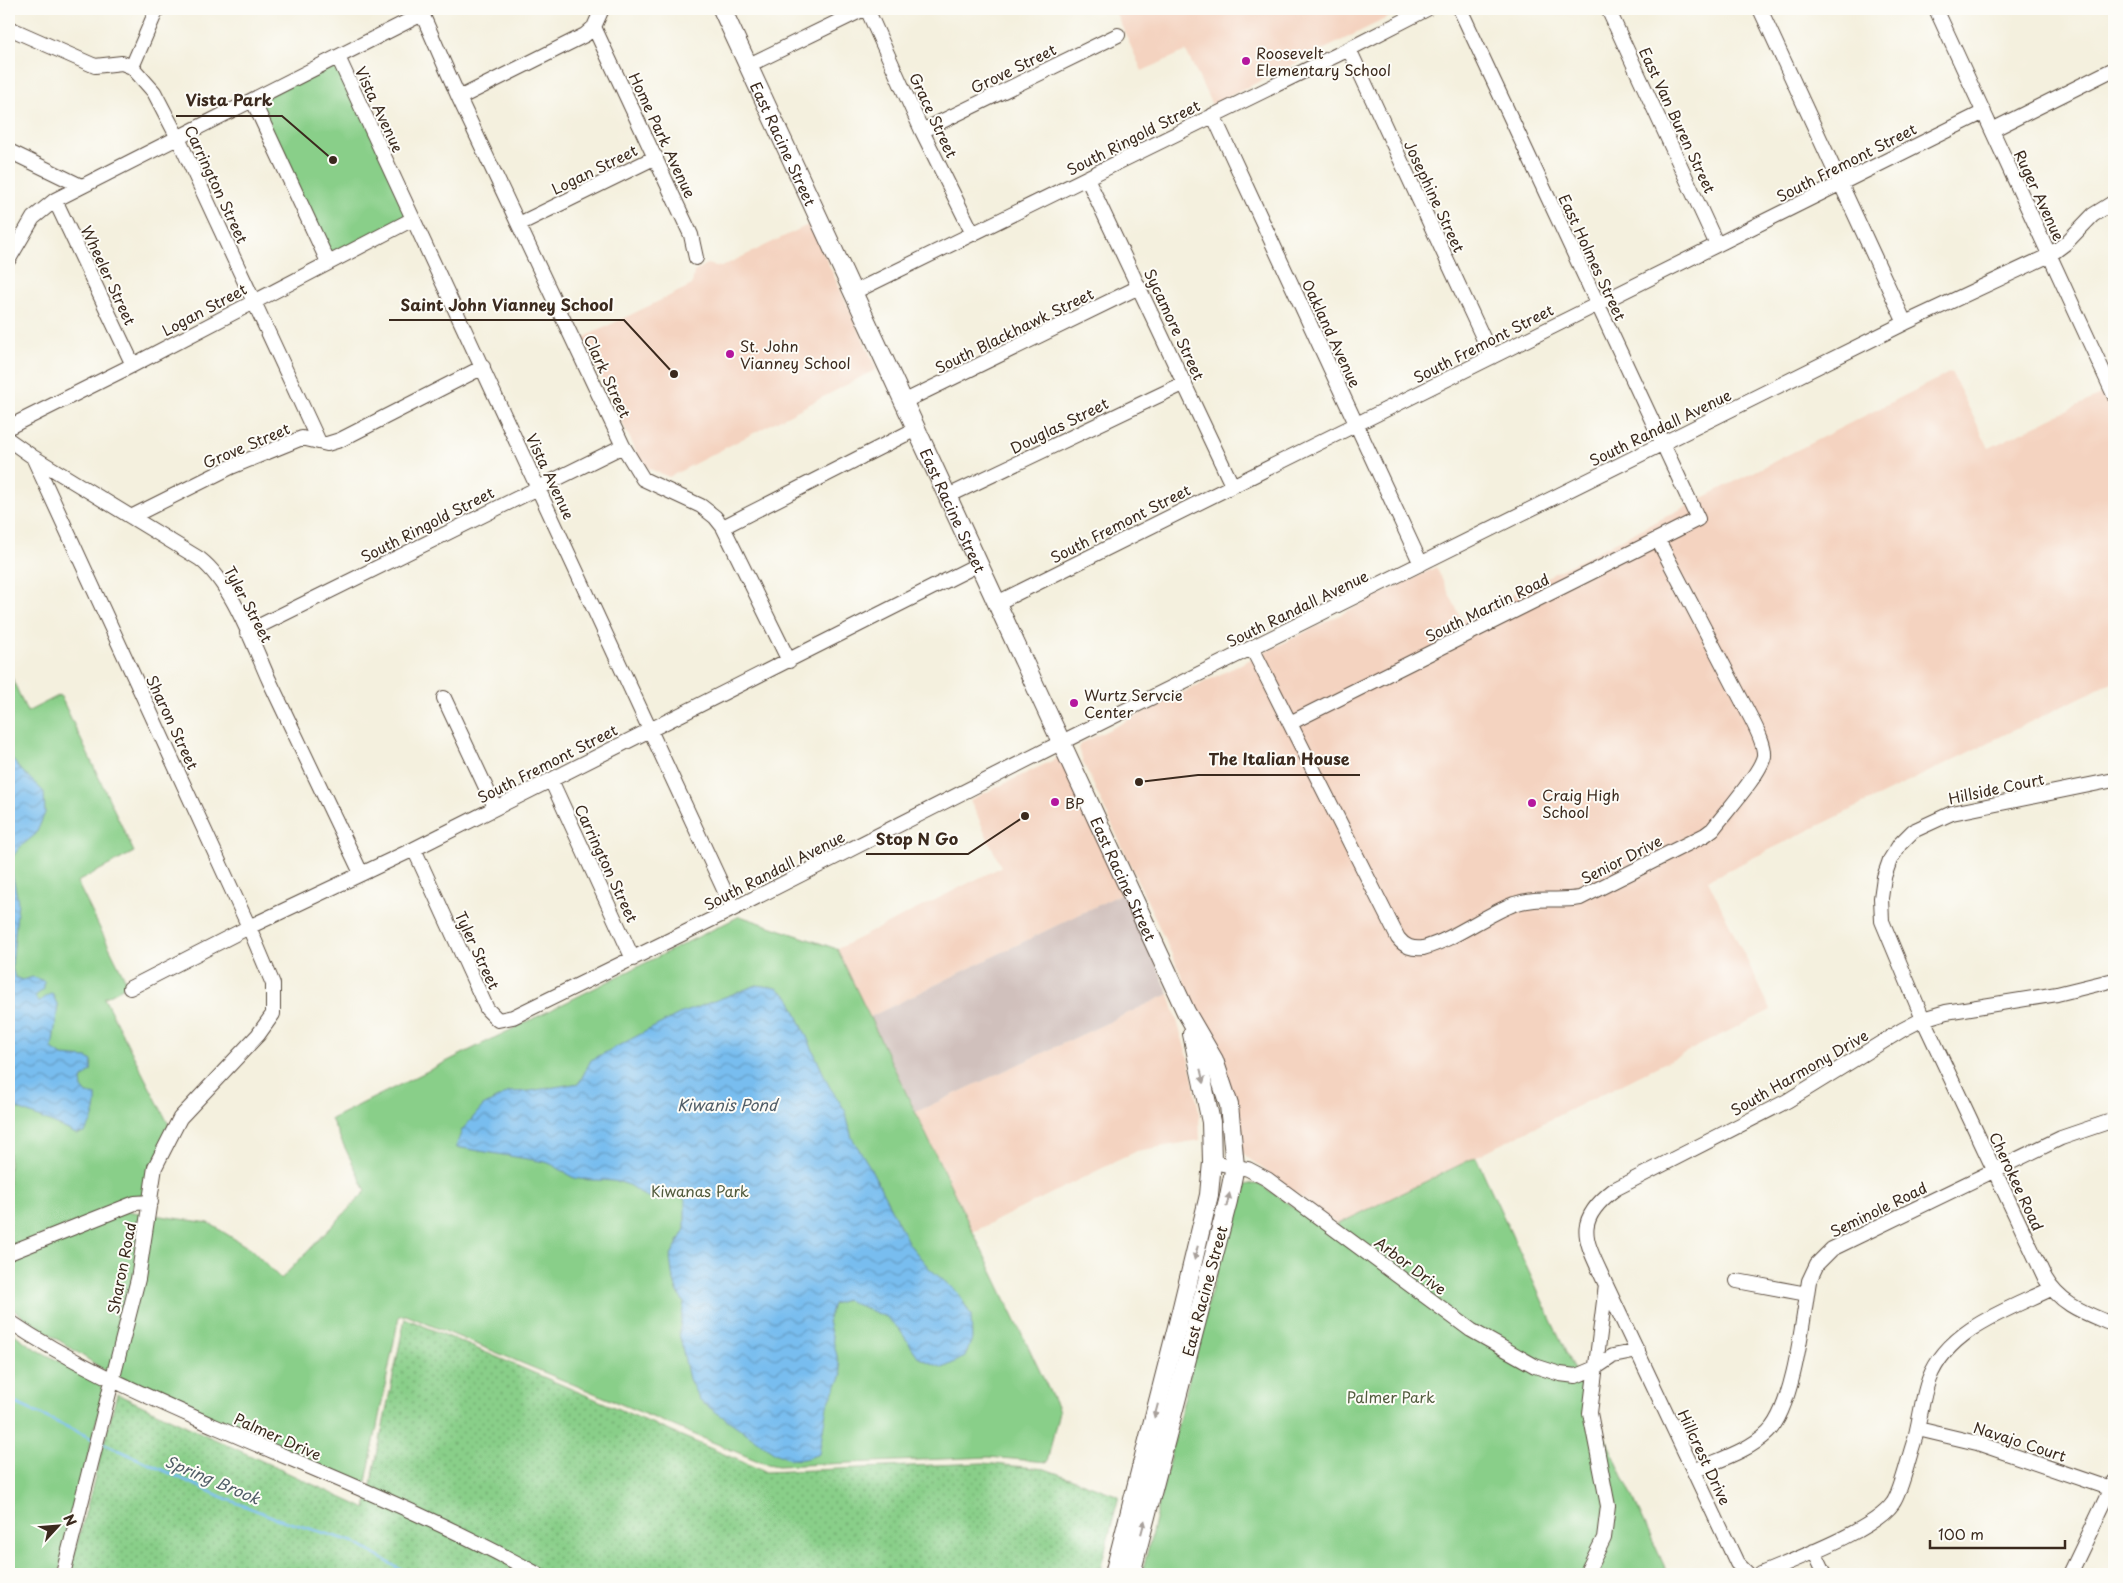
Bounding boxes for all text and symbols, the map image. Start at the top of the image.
street label: Grove Street [966,37,1060,99]
place label: Roosevelt Elementary School [1256,41,1391,81]
street label: East Van Buren Street [1634,43,1722,197]
marker: Roosevelt Elementary School [1240,55,1252,67]
street label: Vista Avenue [350,62,410,156]
street label: Home Park Avenue [624,68,702,202]
street label: Grace Street [904,69,964,161]
street label: East Racine Street [745,77,823,209]
callout: Vista Park [176,85,282,116]
text: Vista Park [186,87,273,111]
street label: South Ringold Street [1062,93,1204,181]
street label: South Fremont Street [1772,117,1920,207]
street label: Carrington Street [179,121,255,247]
street label: Josephine Street [1399,136,1471,256]
street label: Logan Street [547,138,641,200]
street label: Ruger Avenue [2009,146,2071,244]
street label: East Holmes Street [1554,190,1632,324]
street label: Wheeler Street [76,221,142,329]
street label: Sycamore Street [1139,264,1211,384]
street label: Oakland Avenue [1297,275,1367,391]
street label: Logan Street [157,277,251,341]
street label: South Blackhawk Street [931,282,1097,378]
callout: Saint John Vianney School [389,289,624,320]
text: Saint John Vianney School [400,292,614,316]
street label: South Fremont Street [1409,298,1557,388]
street label: Clark Street [579,330,637,422]
place label: St. John Vianney School [740,334,851,374]
marker: St. John Vianney School [724,348,736,360]
street label: South Randall Avenue [1585,383,1735,471]
street label: Douglas Street [1006,391,1112,459]
street label: Grove Street [199,416,293,474]
street label: Vista Avenue [521,429,581,523]
street label: East Racine Street [915,444,992,576]
street label: South Fremont Street [1046,478,1194,568]
street label: South Ringold Street [356,480,498,568]
street label: Tyler Street [219,562,279,646]
street label: South Randall Avenue [1222,564,1372,652]
street label: South Martin Road [1421,567,1553,647]
street label: Sharon Street [141,671,205,773]
place label: Wurtz Servcie Center [1084,683,1183,723]
marker: Wurtz Servcie Center [1068,697,1080,709]
street label: South Fremont Street [473,718,621,808]
callout: The Italian House [1198,744,1360,775]
text: The Italian House [1208,746,1350,770]
street label: Hillside Court [1946,767,2046,809]
place label: Craig High School [1542,783,1620,823]
place label: BP [1065,791,1084,814]
marker: BP [1049,796,1061,808]
marker: Craig High School [1526,797,1538,809]
street label: Carrington Street [569,800,645,926]
street label: East Racine Street [1086,813,1163,944]
callout: Stop N Go [866,823,968,854]
street label: South Randall Avenue [700,825,848,915]
text: Stop N Go [876,826,958,850]
street label: Senior Drive [1576,829,1666,889]
street label: Tyler Street [450,907,506,993]
street label: South Harmony Drive [1726,1023,1872,1121]
one-way arrow [1198,1068,1206,1083]
water label: Kiwanis Pond [677,1092,780,1116]
street label: Cherokee Road [1984,1128,2050,1234]
street label: Seminole Road [1825,1176,1931,1242]
park label: Kiwanas Park [651,1179,749,1202]
one-way arrow [1224,1193,1232,1208]
street label: Sharon Road [101,1220,141,1316]
street label: East Racine Street [1176,1223,1233,1359]
street label: Arbor Drive [1370,1230,1452,1300]
one-way arrow [1192,1246,1200,1261]
park label: Palmer Park [1347,1385,1435,1408]
one-way arrow [1151,1403,1159,1418]
street label: Hillcrest Drive [1673,1405,1737,1509]
street label: Palmer Drive [231,1407,325,1465]
street label: Navajo Court [1971,1415,2069,1467]
water label: Spring Brook [162,1448,265,1510]
north arrow [32,1500,82,1550]
text: N [58,1510,82,1530]
scale bar [1930,1518,2066,1550]
one-way arrow [1139,1520,1147,1535]
text: 100 m [1938,1522,1984,1545]

